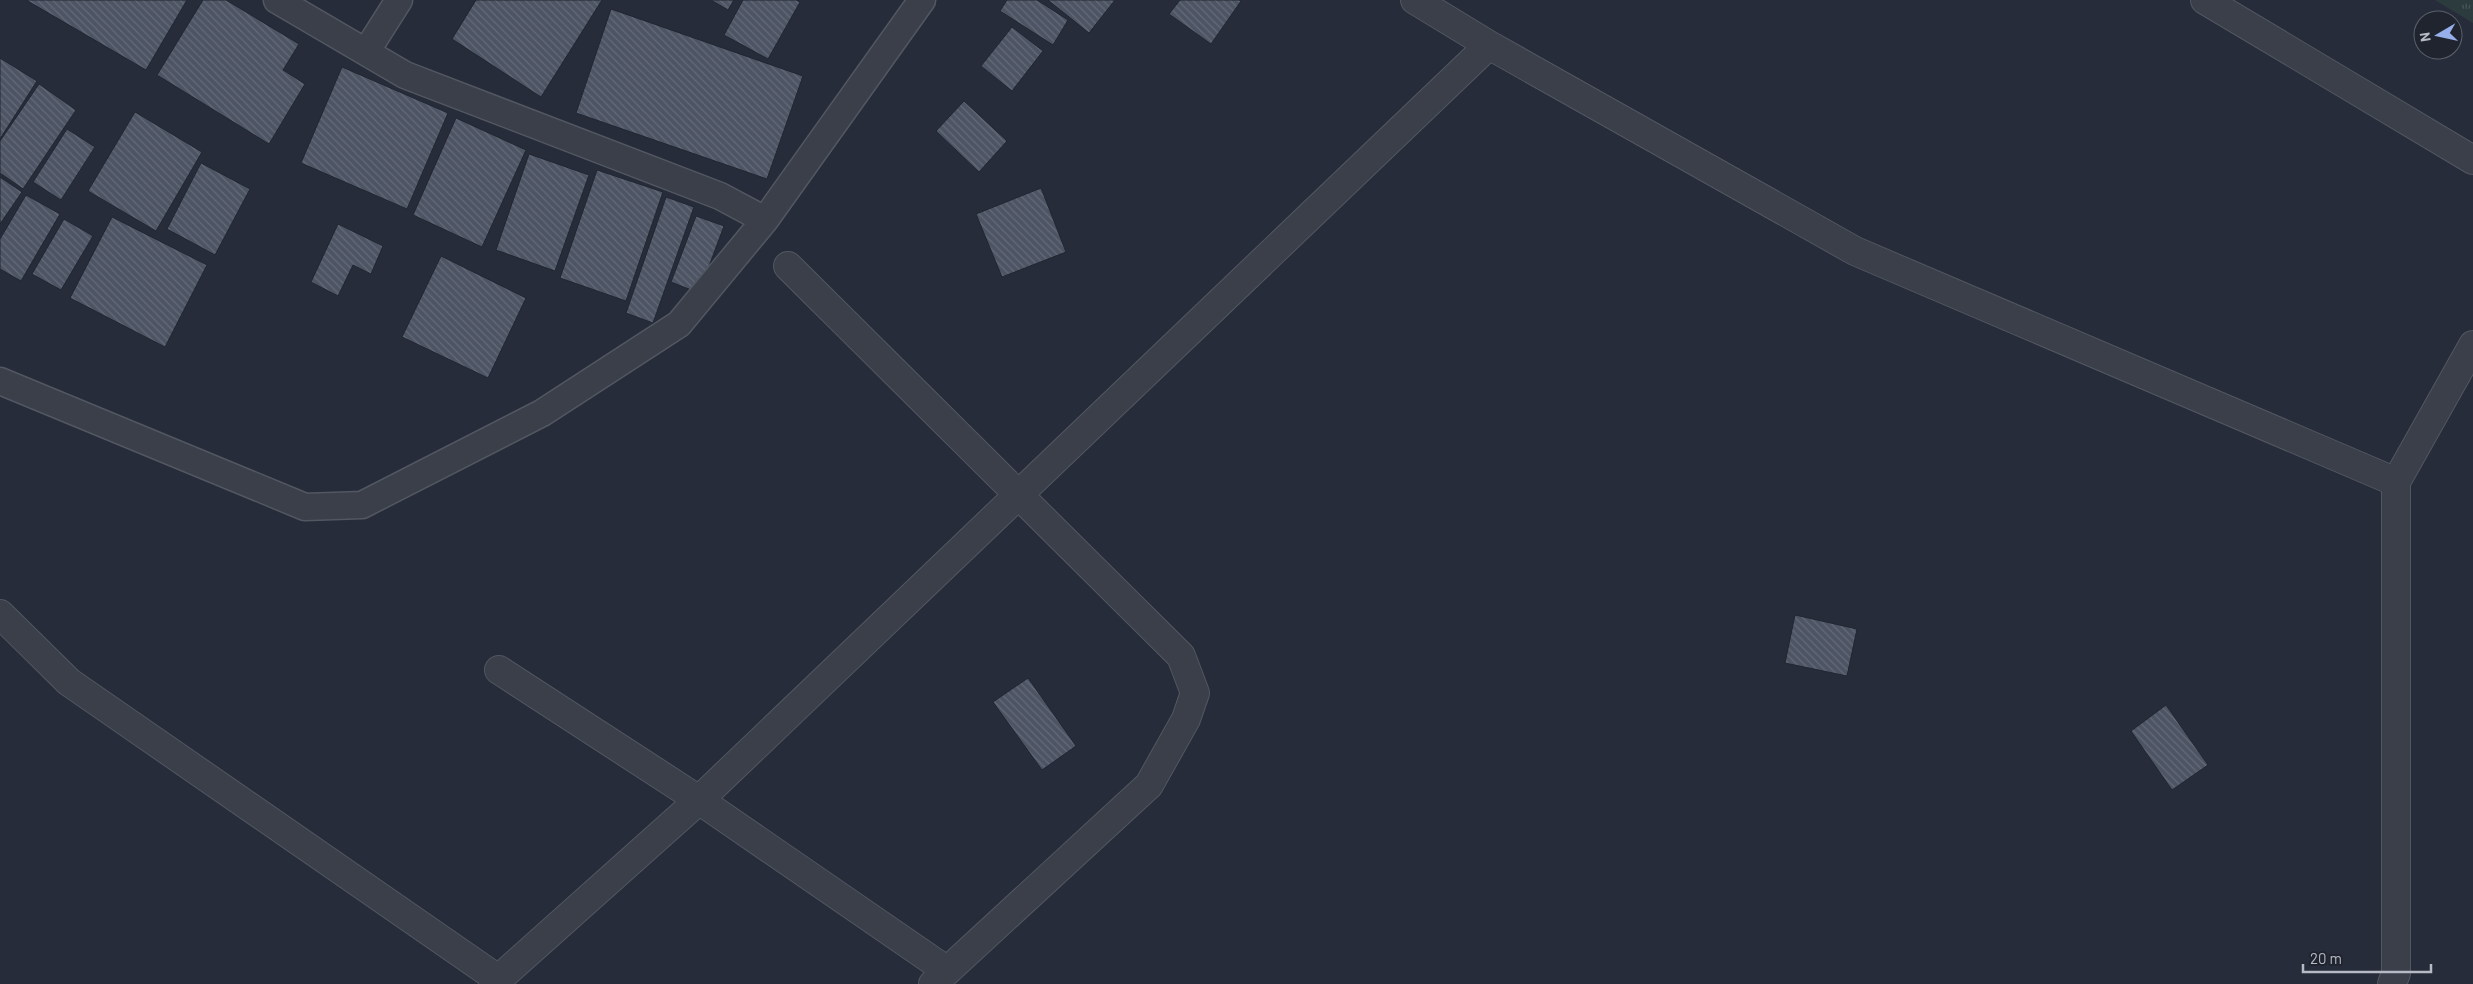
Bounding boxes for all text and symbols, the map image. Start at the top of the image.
north arrow [2413,10,2463,60]
text: N [2416,31,2434,43]
scale bar [2303,942,2430,974]
text: 20 m [2310,949,2342,967]

